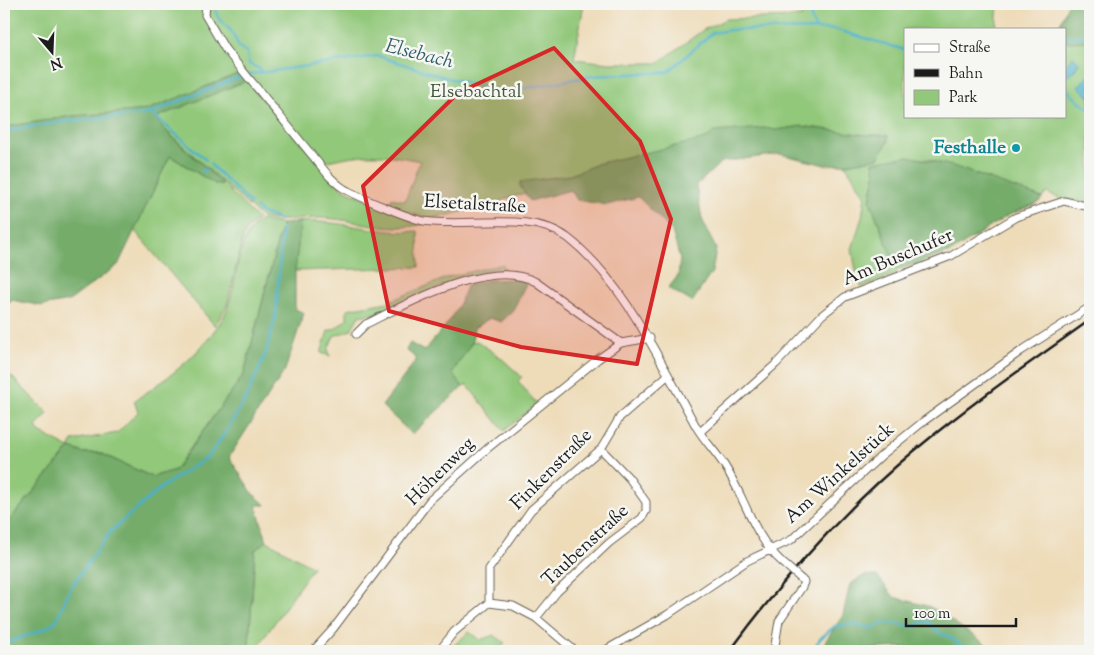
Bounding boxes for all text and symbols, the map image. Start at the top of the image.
north arrow [28,28,78,78]
legend [904,28,1066,118]
water label: Elsebach [382,33,456,78]
text: Straße [949,38,991,59]
text: N [47,51,64,74]
text: Bahn [949,64,983,85]
park label: Elsebachtal [430,79,522,106]
text: Park [949,88,978,109]
place label: Festhalle [934,135,1006,162]
marker: Festhalle [1010,142,1022,154]
street label: Elsetalstraße [423,189,527,221]
street label: Am Buschufer [838,222,958,294]
street label: Am Winkelstück [779,417,901,531]
street label: Finkenstraße [505,423,599,517]
street label: Höhenweg [400,431,482,513]
street label: Taubenstraße [537,498,636,593]
scale bar [906,595,1016,627]
text: 100 m [914,604,951,625]

